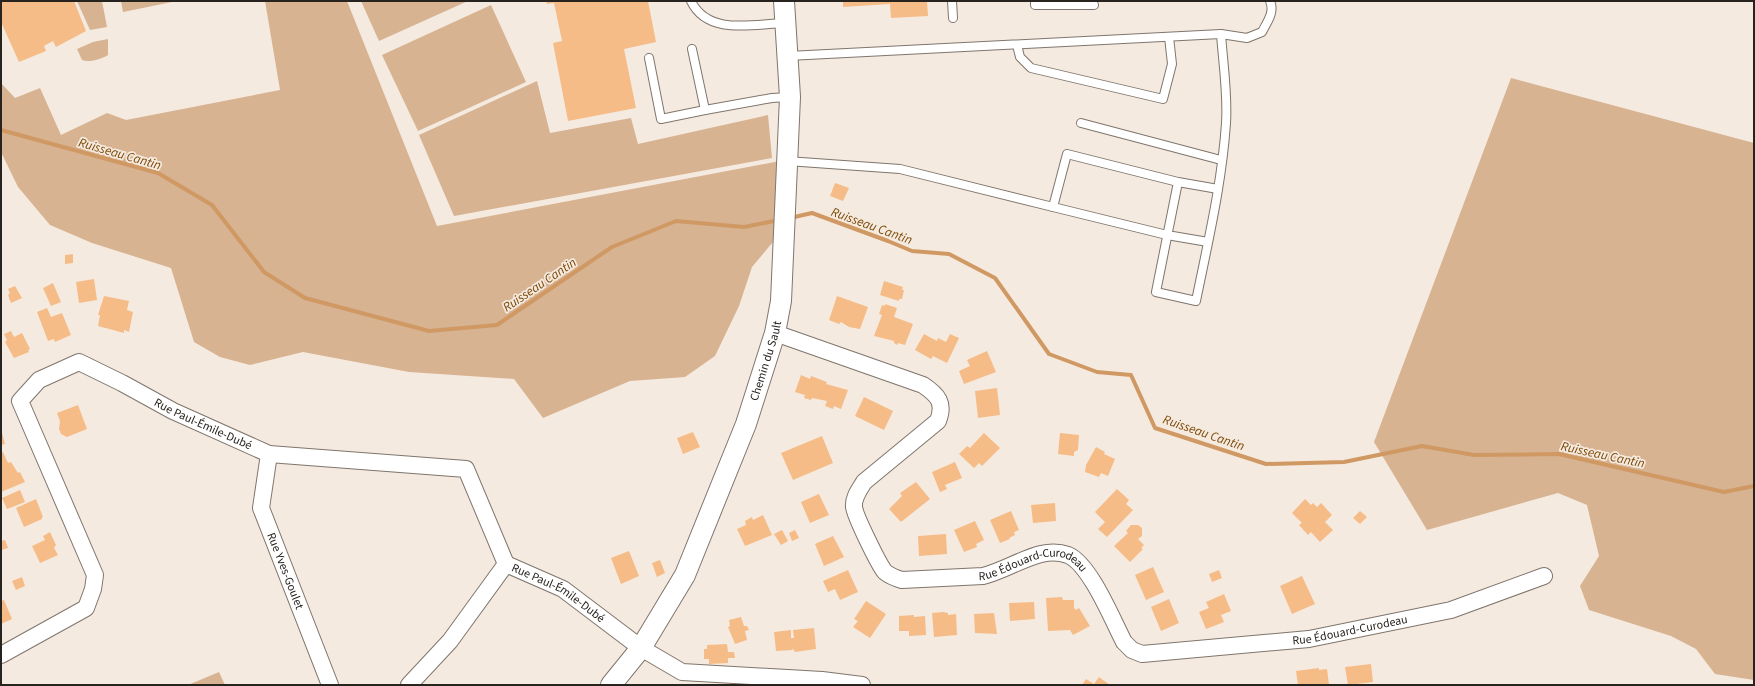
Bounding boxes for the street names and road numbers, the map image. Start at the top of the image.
street label: Chemin du Sault [746,319,786,403]
street label: Rue Paul-Émile-Dubé [151,394,255,454]
street label: Rue Yves-Goulet [262,530,308,612]
street label: Rue Paul-Émile-Dubé [509,559,608,627]
street label: Rue Édouard-Curodeau [971,567,1089,583]
street label: Rue Édouard-Curodeau [1292,611,1409,649]

